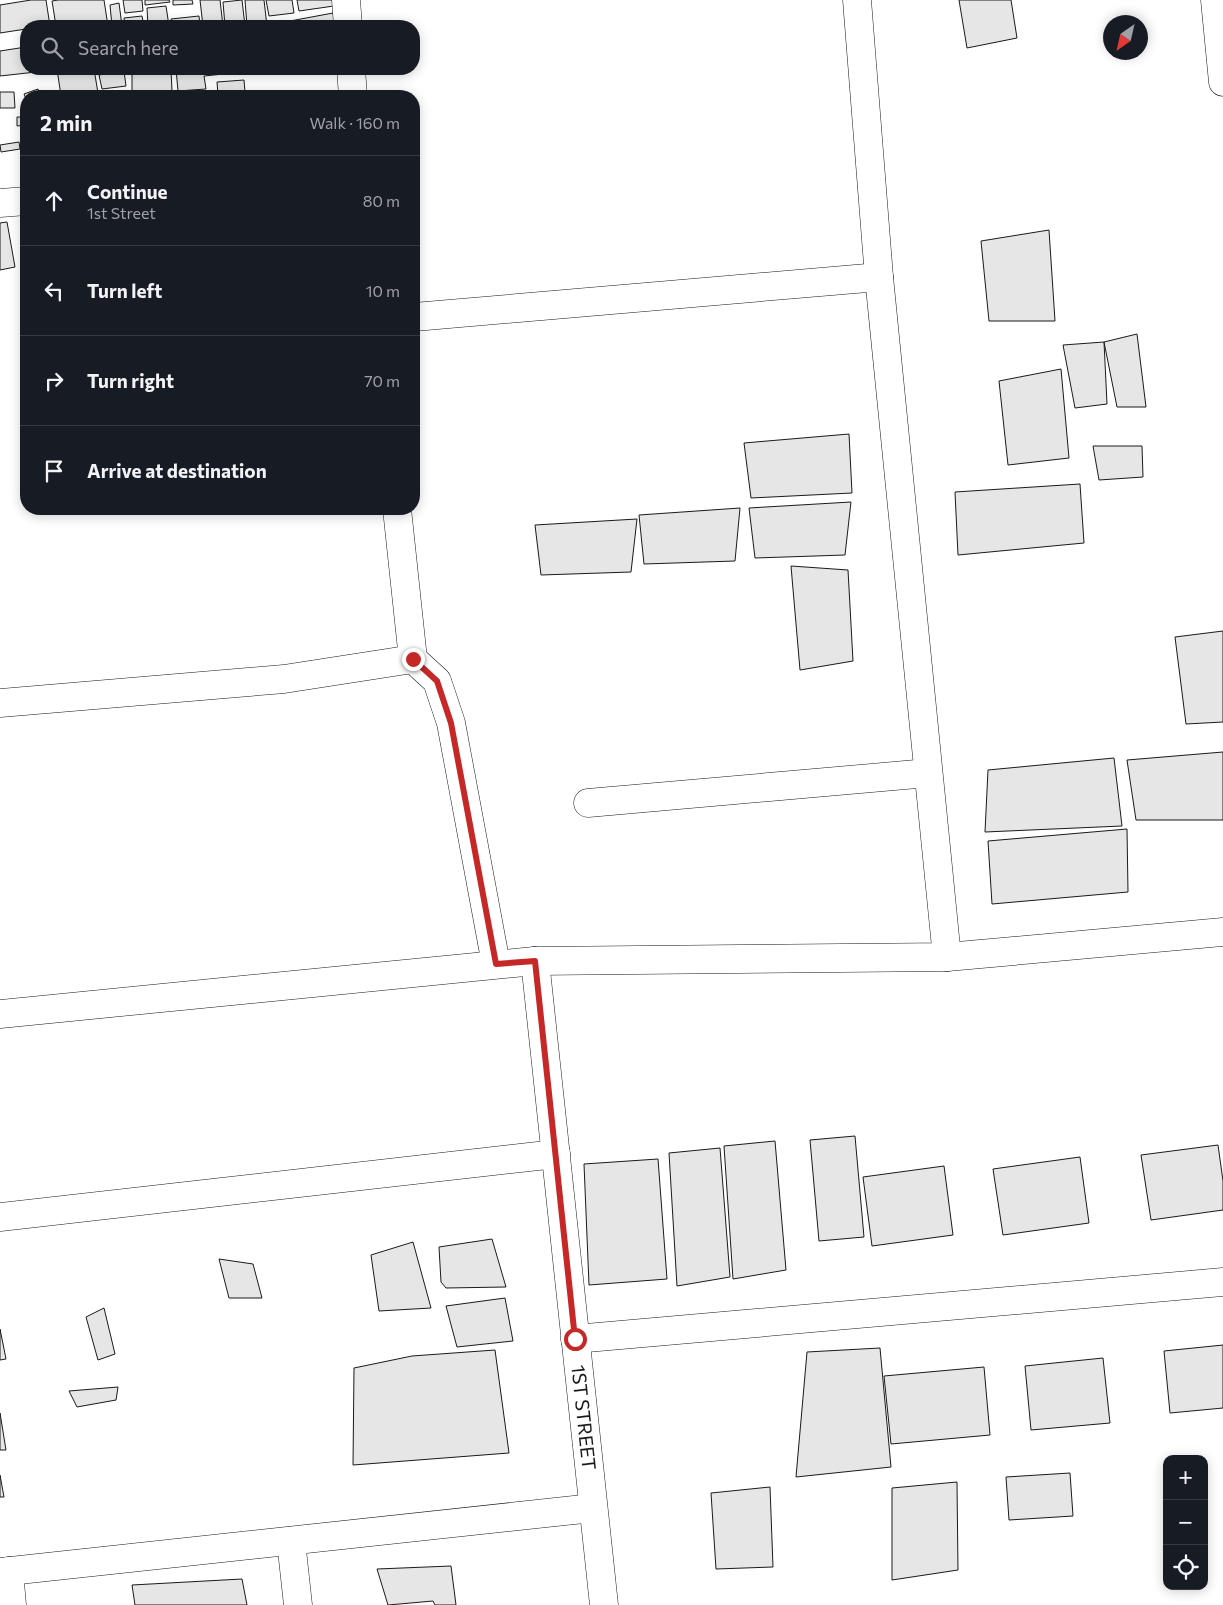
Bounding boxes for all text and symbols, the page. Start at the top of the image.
north arrow [1103,15,1148,60]
search box [20,20,420,75]
icon: search [38,34,66,62]
text: Search here [78,36,178,59]
text: 2 min [40,110,92,135]
text: Walk · 160 m [310,113,400,132]
text: Continue [87,180,167,203]
icon: ahead [40,187,68,215]
text: 80 m [363,191,400,210]
text: 1st Street [87,203,156,222]
icon: left [40,277,68,305]
text: Turn left [87,279,162,302]
text: 10 m [366,281,400,300]
icon: right [40,367,68,395]
text: Turn right [87,369,174,392]
text: 70 m [364,371,400,390]
icon: arrive [40,457,68,485]
text: Arrive at destination [87,459,267,482]
route end [402,648,425,671]
route start [564,1328,587,1351]
street label: 1ST STREET [567,1364,601,1471]
map controls [1163,1455,1208,1590]
button: + [1163,1455,1208,1500]
button: − [1163,1500,1208,1545]
button: locate [1163,1545,1208,1590]

